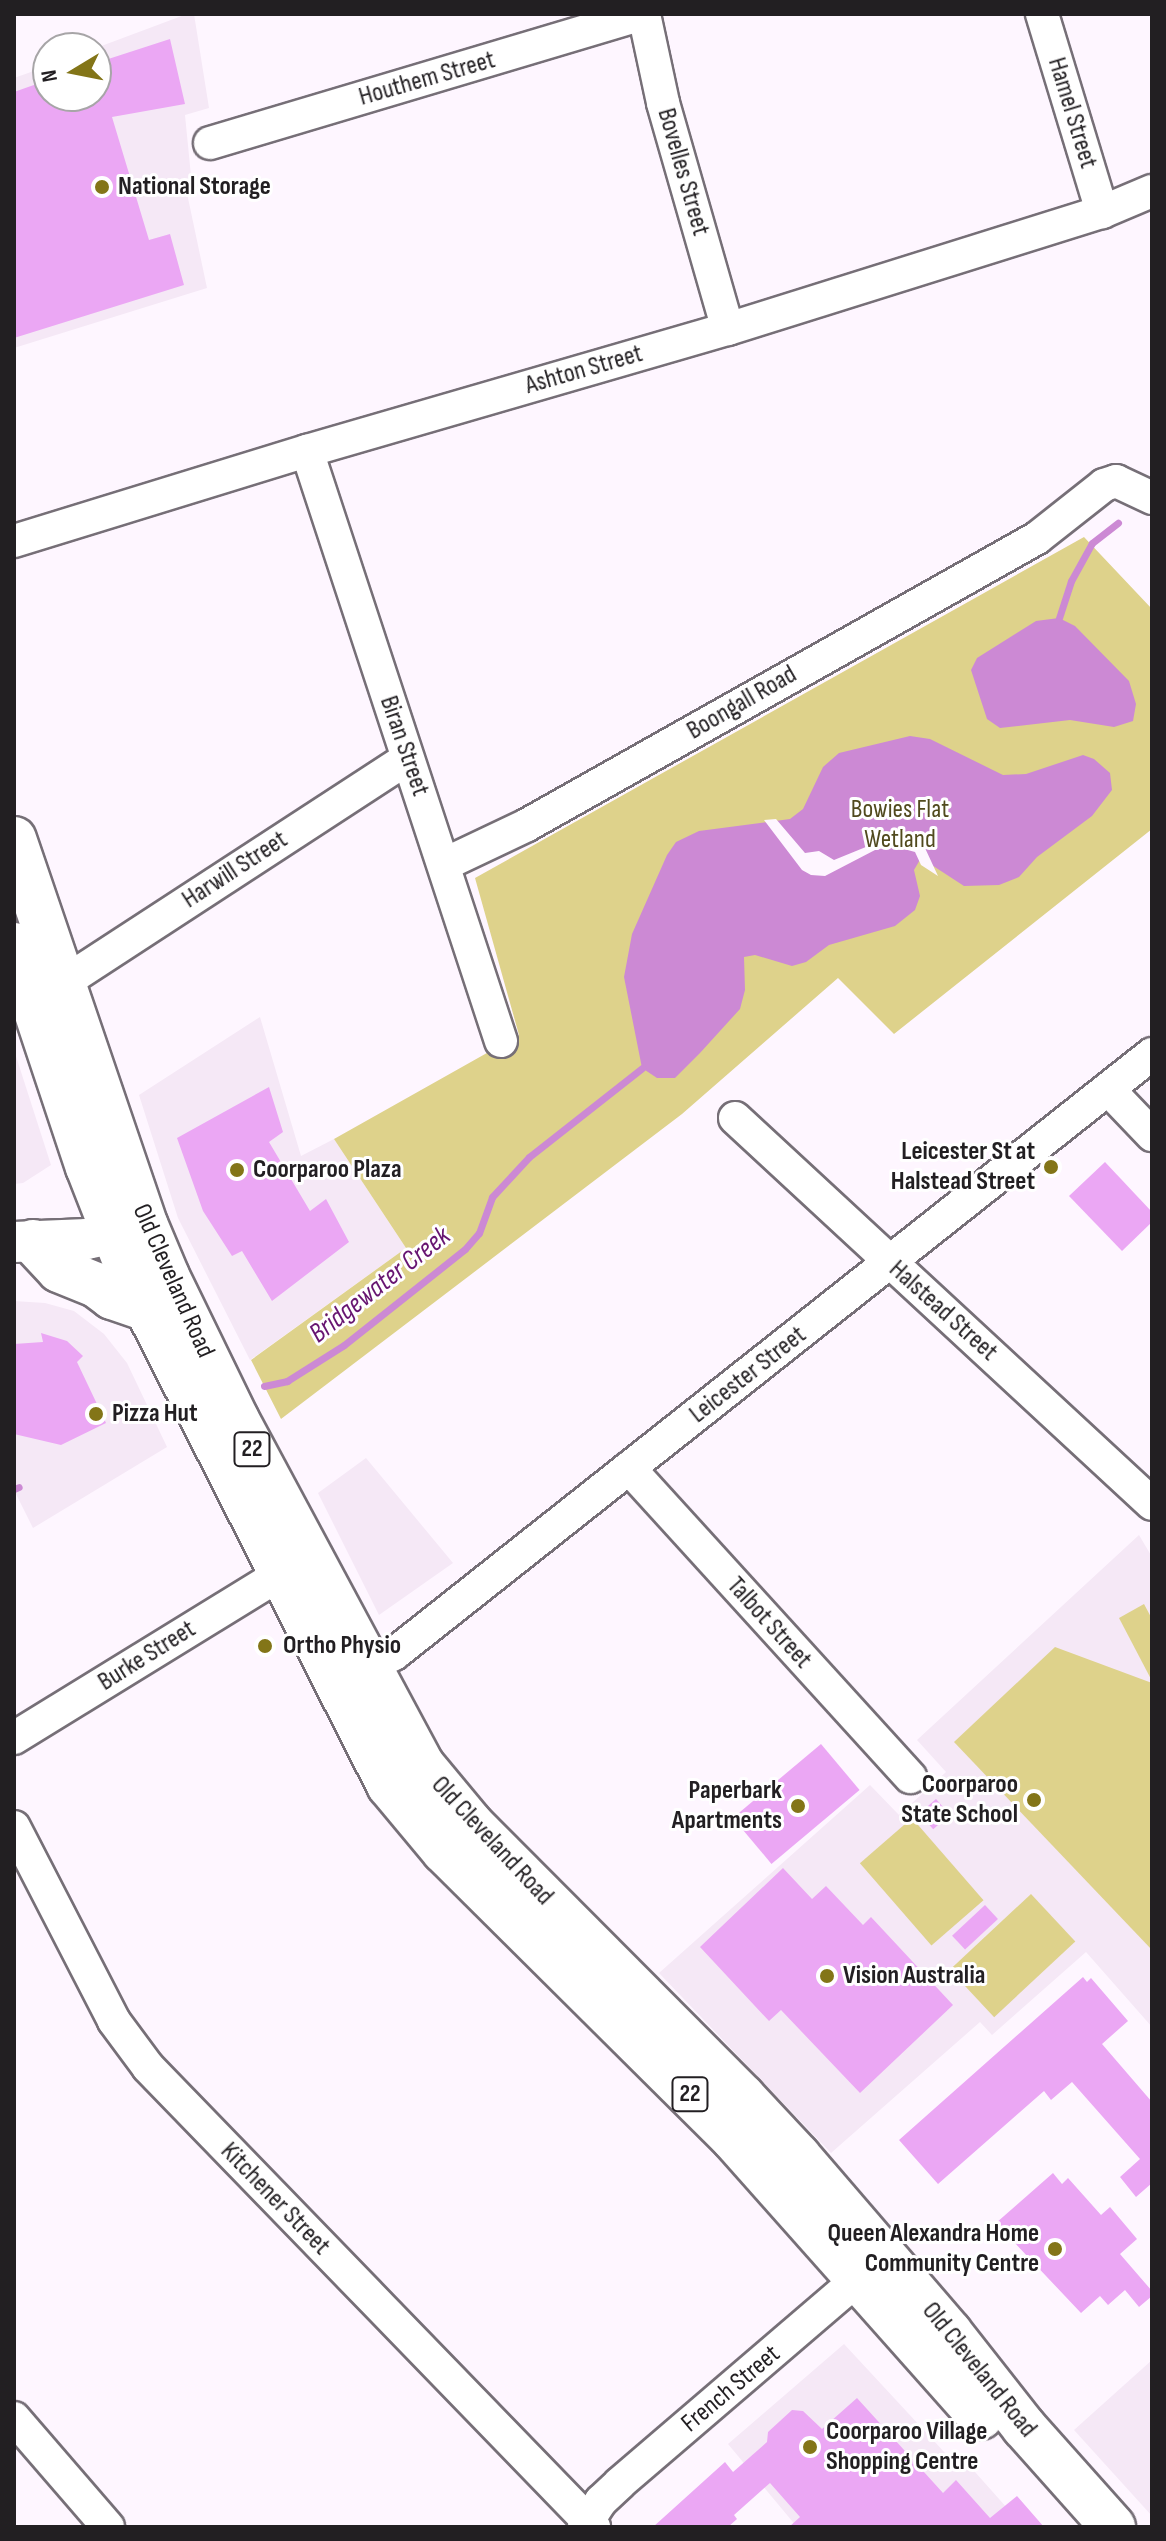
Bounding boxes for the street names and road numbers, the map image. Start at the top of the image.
street label: Houthem Street [355,45,499,113]
street label: Hamel Street [1040,54,1104,172]
street label: Bovelles Street [650,105,716,239]
street label: Ashton Street [522,338,646,402]
street label: Boongall Road [682,659,802,747]
street label: Biran Street [372,692,436,800]
street label: Harwill Street [177,824,293,916]
street label: Old Cleveland Road [125,1199,221,1363]
street label: Halstead Street [882,1254,1004,1368]
street label: Leicester Street [683,1320,813,1430]
road number: 22 [232,1429,272,1469]
street label: Talbot Street [720,1571,818,1675]
street label: Burke Street [93,1614,201,1698]
street label: Old Cleveland Road [424,1770,560,1912]
road number: 22 [670,2074,710,2114]
street label: Kitchener Street [214,2136,336,2262]
street label: Old Cleveland Road [915,2296,1043,2444]
street label: French Street [675,2339,787,2439]

